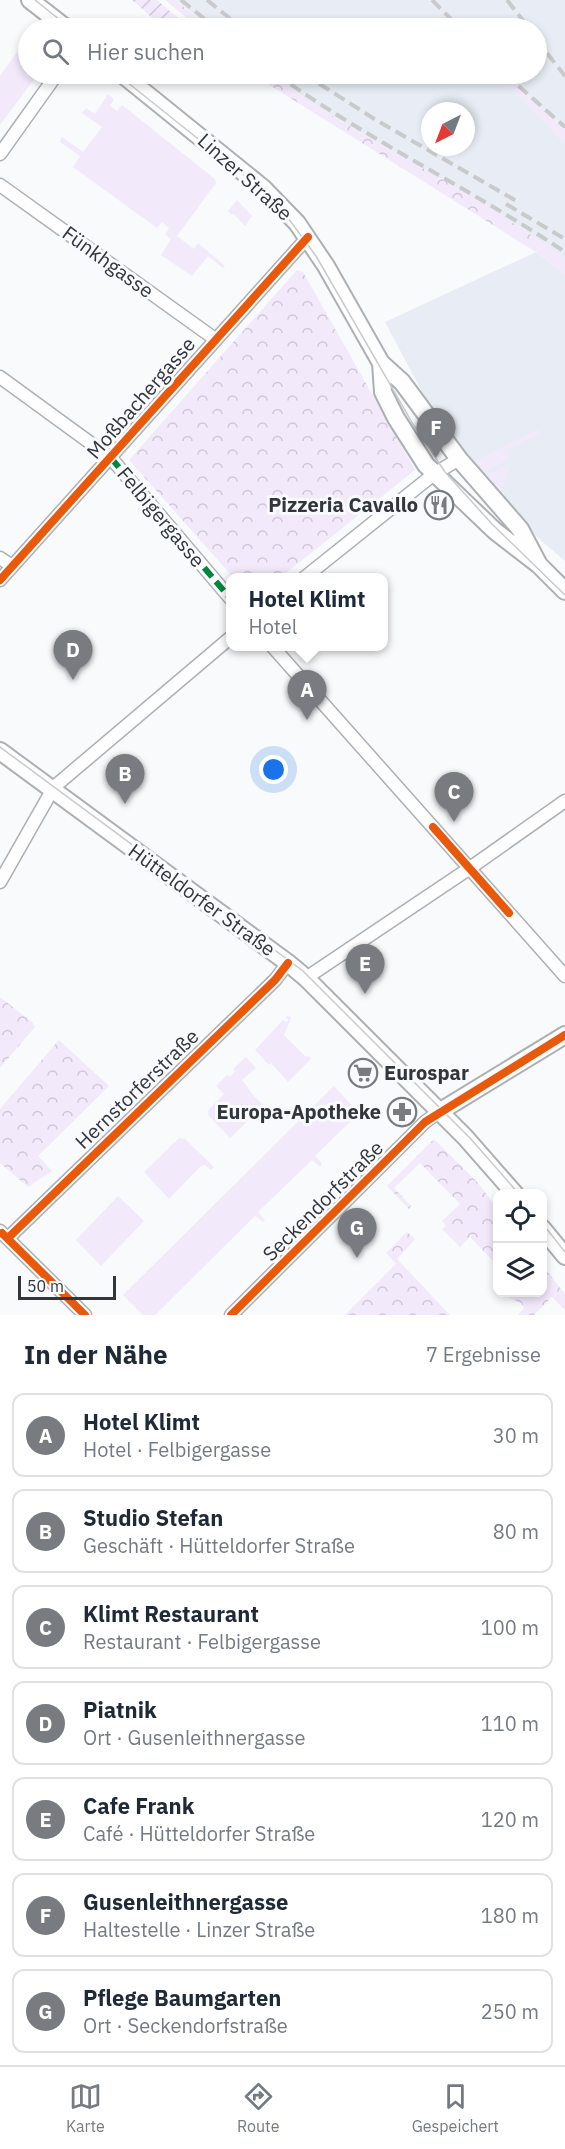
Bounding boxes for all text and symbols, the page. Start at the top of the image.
search box [18,18,547,84]
icon: search [39,35,72,68]
text: Hier suchen [87,37,205,66]
north arrow [421,102,475,156]
street label: Linzer Straße [192,127,299,226]
street label: Fünkhgasse [57,219,159,304]
street label: Moßbachergasse [80,331,201,464]
pin: F [416,408,456,458]
street label: Felbigergasse [111,461,211,573]
restaurant icon: Pizzeria Cavallo [423,489,455,521]
place label: Pizzeria Cavallo [268,491,418,518]
popup [226,573,388,651]
text: Hotel Klimt [249,584,365,613]
text: Hotel [249,613,297,640]
pin: D [54,630,92,680]
pin: A [288,670,326,720]
pin: B [106,754,144,804]
your location [259,755,288,784]
pin: C [434,772,474,822]
street label: Hütteldorfer Straße [123,837,281,962]
pin: E [346,944,385,994]
street label: Hernstorferstraße [69,1023,204,1155]
supermarket icon: Eurospar [347,1057,379,1089]
place label: Eurospar [384,1059,469,1086]
pharmacy icon: Europa-Apotheke [386,1096,418,1128]
place label: Europa-Apotheke [216,1098,381,1125]
street label: Seckendorfstraße [256,1134,389,1267]
map controls [493,1189,547,1297]
button: locate [493,1189,547,1243]
pin: G [338,1208,376,1258]
button: layers [493,1243,547,1297]
scale bar [18,1273,116,1300]
text: 50 m [27,1276,64,1296]
text: In der Nähe [24,1337,168,1371]
text: 7 Ergebnisse [426,1341,541,1368]
text: Hotel Klimt [83,1407,200,1436]
text: A [39,1422,52,1449]
text: 30 m [493,1422,539,1449]
text: Hotel · Felbigergasse [83,1436,271,1463]
text: Studio Stefan [83,1503,223,1532]
text: B [39,1518,52,1545]
text: 80 m [493,1518,539,1545]
text: Geschäft · Hütteldorfer Straße [83,1532,355,1559]
text: Klimt Restaurant [83,1599,259,1628]
text: C [39,1614,52,1641]
text: 100 m [481,1614,539,1641]
text: Restaurant · Felbigergasse [83,1628,321,1655]
text: Piatnik [83,1695,157,1724]
text: D [39,1710,52,1737]
text: 110 m [481,1710,539,1737]
text: Ort · Gusenleithnergasse [83,1724,305,1751]
text: Cafe Frank [83,1791,194,1820]
text: E [39,1806,52,1833]
text: 120 m [481,1806,539,1833]
text: Café · Hütteldorfer Straße [83,1820,315,1847]
text: Gusenleithnergasse [83,1887,288,1916]
text: F [40,1902,51,1929]
text: 180 m [481,1902,539,1929]
text: Haltestelle · Linzer Straße [83,1916,315,1943]
text: Pflege Baumgarten [83,1983,281,2012]
text: G [38,1998,53,2025]
text: 250 m [481,1998,539,2025]
text: Ort · Seckendorfstraße [83,2012,288,2039]
tab: Karte [66,2080,105,2136]
tab: Route [237,2080,279,2136]
tab: Gespeichert [412,2080,499,2136]

